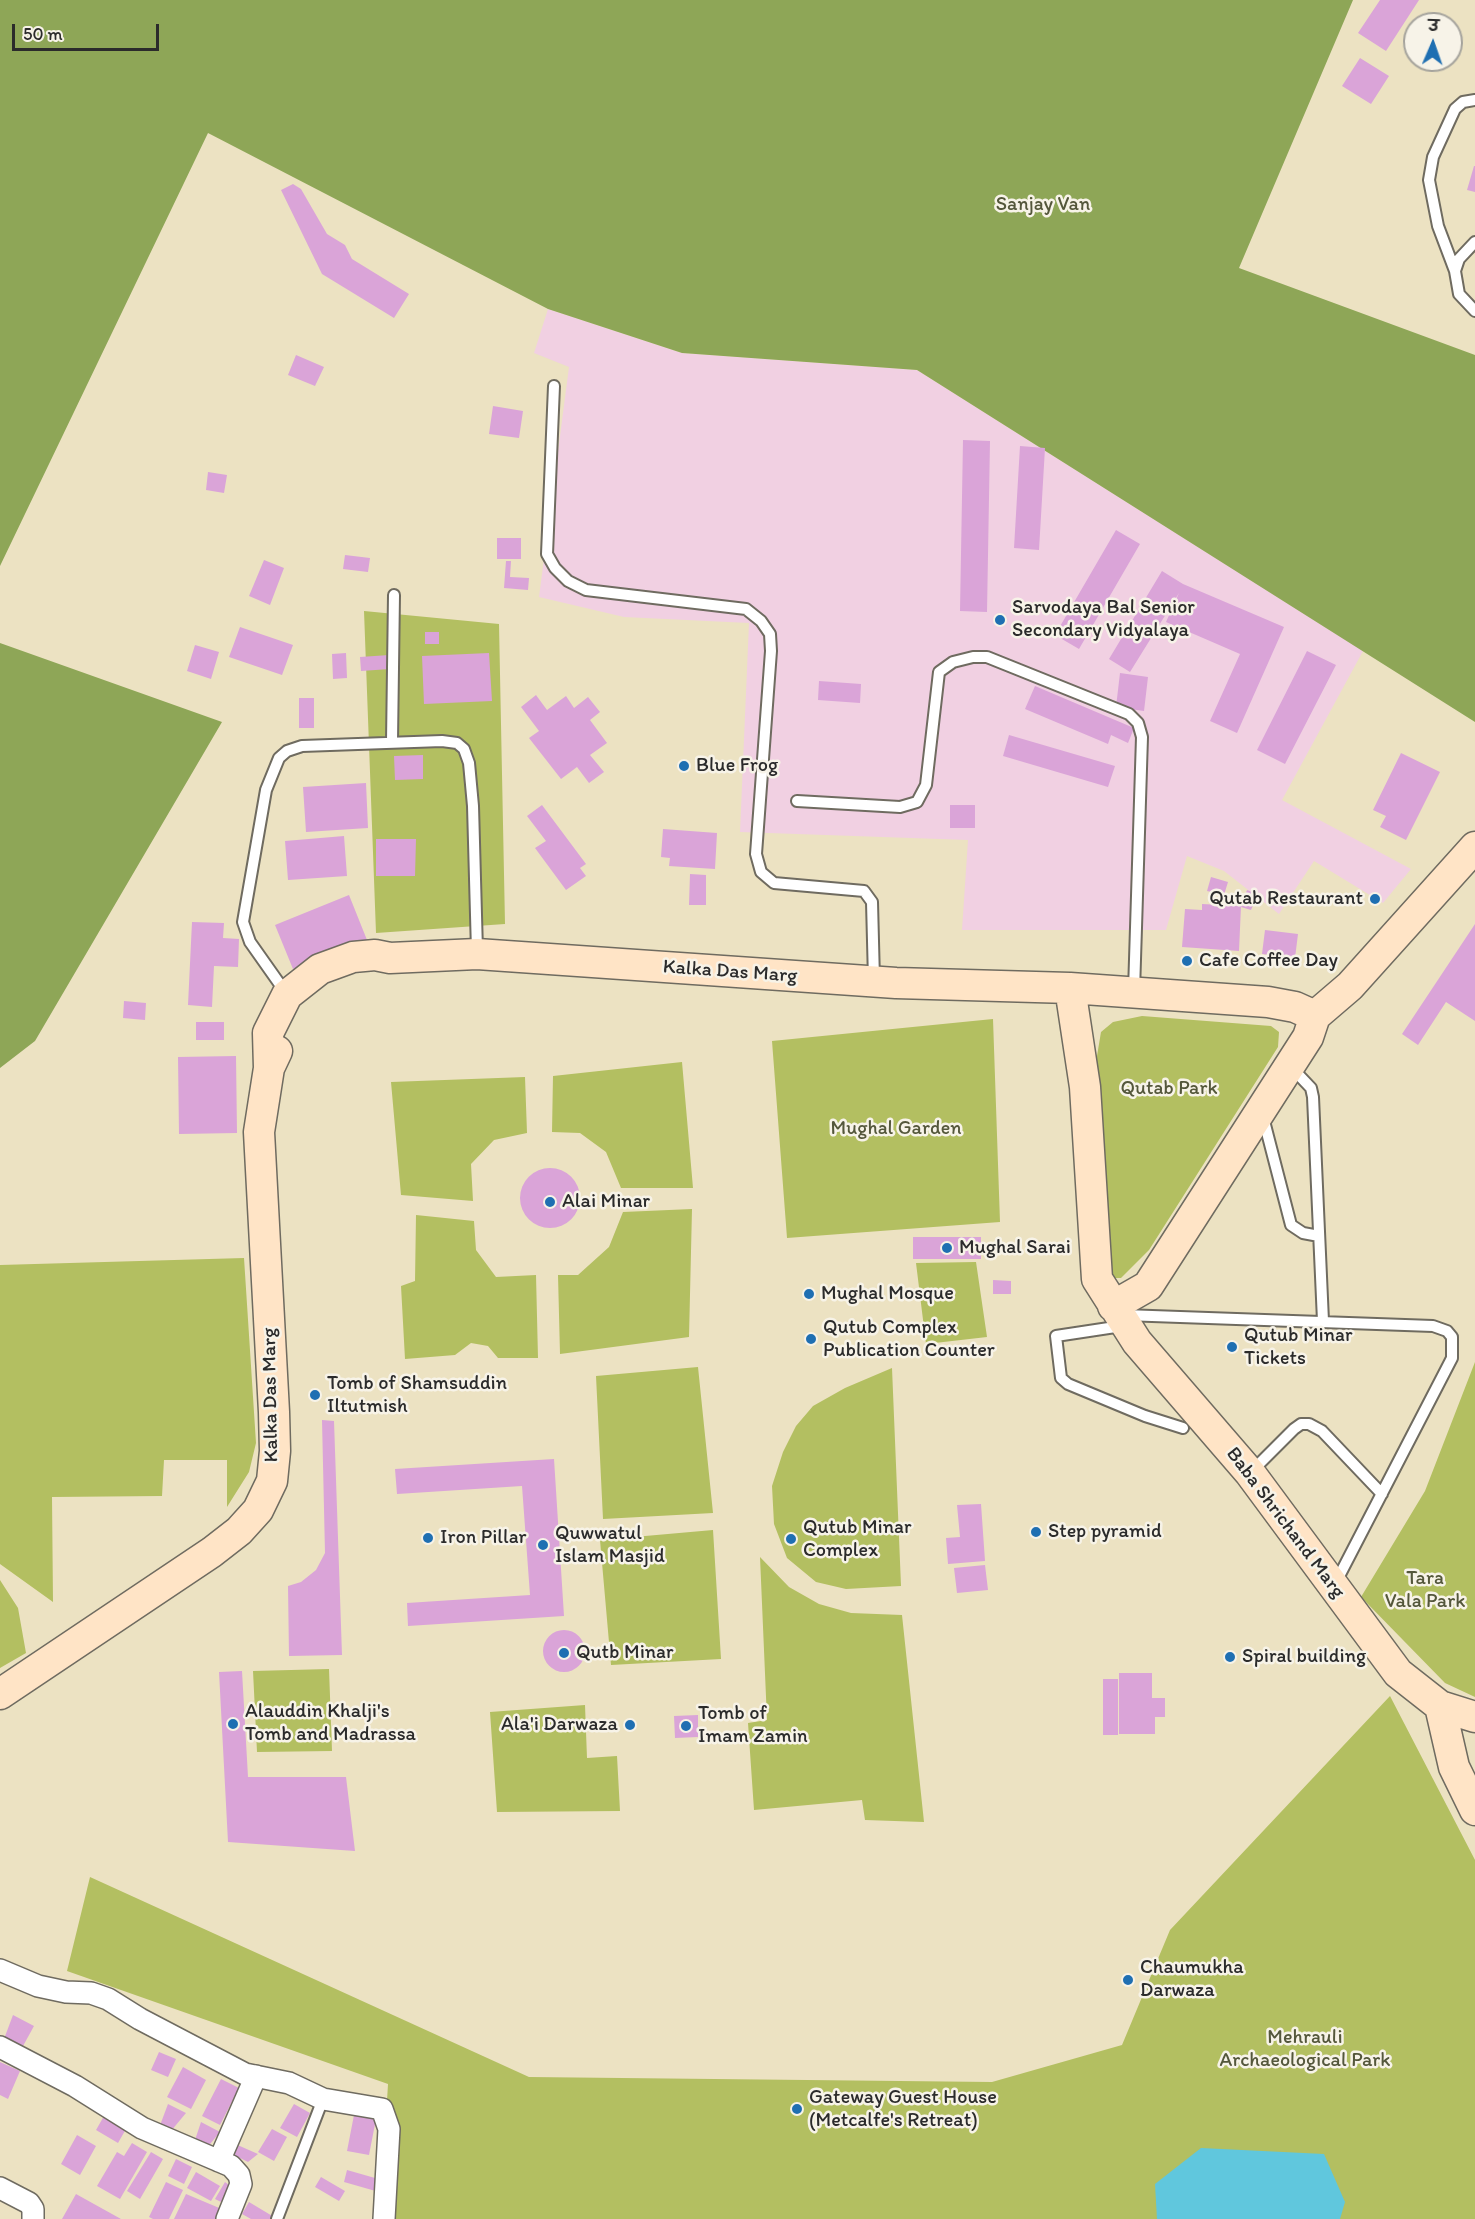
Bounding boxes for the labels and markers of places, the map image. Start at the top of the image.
place label: Sarvodaya Bal Senior Secondary Vidyalaya [1012,596,1195,643]
marker: Sarvodaya Bal Senior Secondary Vidyalaya [993,613,1007,627]
place label: Blue Frog [696,754,778,778]
marker: Blue Frog [677,759,691,773]
place label: Qutab Restaurant [1209,887,1363,911]
marker: Qutab Restaurant [1368,892,1382,906]
place label: Cafe Coffee Day [1199,949,1338,973]
marker: Cafe Coffee Day [1180,954,1194,968]
place label: Alai Minar [562,1190,650,1214]
marker: Alai Minar [543,1195,557,1209]
place label: Mughal Sarai [959,1236,1071,1260]
marker: Mughal Sarai [940,1241,954,1255]
place label: Mughal Mosque [821,1282,954,1306]
marker: Mughal Mosque [802,1287,816,1301]
place label: Qutub Complex Publication Counter [823,1316,995,1363]
place label: Qutub Minar Tickets [1244,1324,1352,1371]
marker: Qutub Complex Publication Counter [804,1332,818,1346]
marker: Qutub Minar Tickets [1225,1340,1239,1354]
place label: Tomb of Shamsuddin Iltutmish [327,1372,507,1419]
marker: Tomb of Shamsuddin Iltutmish [308,1388,322,1402]
place label: Qutub Minar Complex [803,1516,911,1563]
place label: Step pyramid [1048,1520,1162,1544]
place label: Quwwatul Islam Masjid [555,1522,665,1569]
marker: Step pyramid [1029,1525,1043,1539]
place label: Iron Pillar [440,1526,526,1550]
marker: Iron Pillar [421,1531,435,1545]
marker: Qutub Minar Complex [784,1532,798,1546]
marker: Quwwatul Islam Masjid [536,1538,550,1552]
place label: Qutb Minar [576,1641,673,1665]
place label: Spiral building [1242,1645,1366,1669]
marker: Qutb Minar [557,1646,571,1660]
marker: Spiral building [1223,1650,1237,1664]
place label: Alauddin Khalji's Tomb and Madrassa [245,1700,416,1747]
place label: Tomb of Imam Zamin [698,1702,808,1749]
place label: Ala'i Darwaza [501,1713,618,1737]
marker: Alauddin Khalji's Tomb and Madrassa [226,1717,240,1731]
marker: Ala'i Darwaza [623,1718,637,1732]
marker: Tomb of Imam Zamin [679,1719,693,1733]
place label: Chaumukha Darwaza [1140,1956,1244,2003]
marker: Chaumukha Darwaza [1121,1973,1135,1987]
place label: Gateway Guest House (Metcalfe's Retreat) [809,2086,997,2133]
marker: Gateway Guest House (Metcalfe's Retreat) [790,2102,804,2116]

